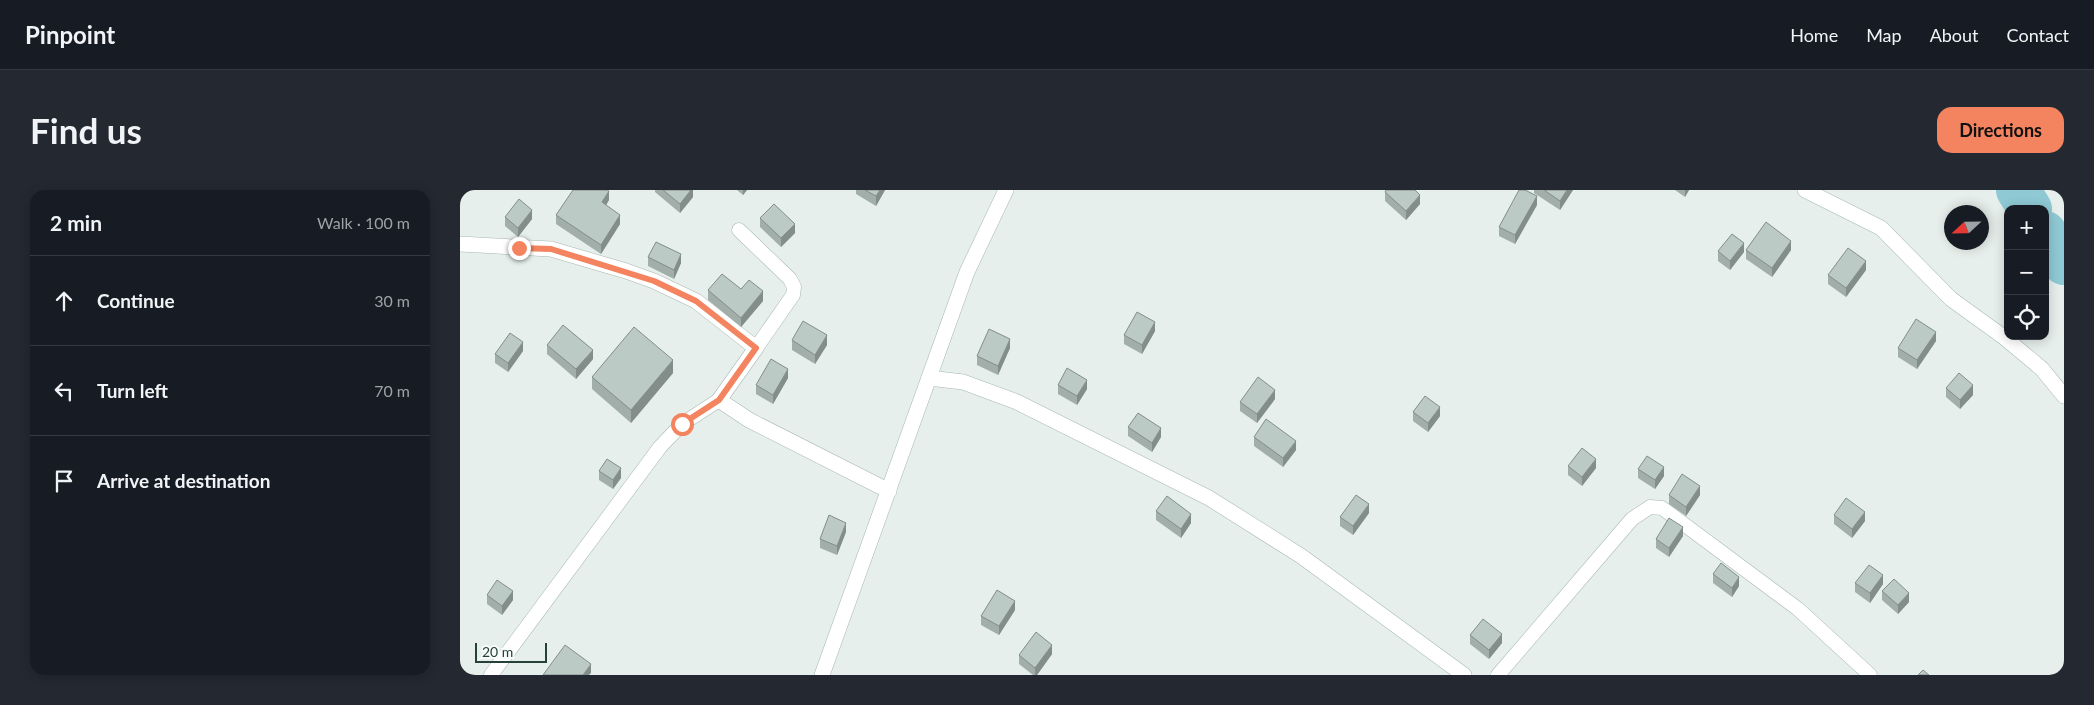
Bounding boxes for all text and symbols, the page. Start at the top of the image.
text: Pinpoint [25,20,115,49]
text: Home [1790,24,1838,46]
text: Map [1866,24,1902,46]
text: About [1930,24,1979,46]
text: Contact [2007,24,2069,46]
button: Directions [1937,107,2064,153]
text: Find us [30,109,142,151]
north arrow [1944,205,1989,250]
map controls [2004,205,2049,340]
button: + [2004,205,2049,250]
text: 2 min [50,210,102,235]
text: Walk · 100 m [317,213,410,232]
route end [508,237,531,260]
button: − [2004,250,2049,295]
icon: ahead [50,287,78,315]
text: Continue [97,289,175,312]
text: 30 m [374,291,410,310]
button: locate [2004,295,2049,340]
icon: left [50,377,78,405]
text: Turn left [97,379,168,402]
text: 70 m [374,381,410,400]
route start [671,413,694,436]
icon: arrive [50,467,78,495]
text: Arrive at destination [97,469,270,492]
scale bar [475,640,548,663]
text: 20 m [482,643,513,660]

